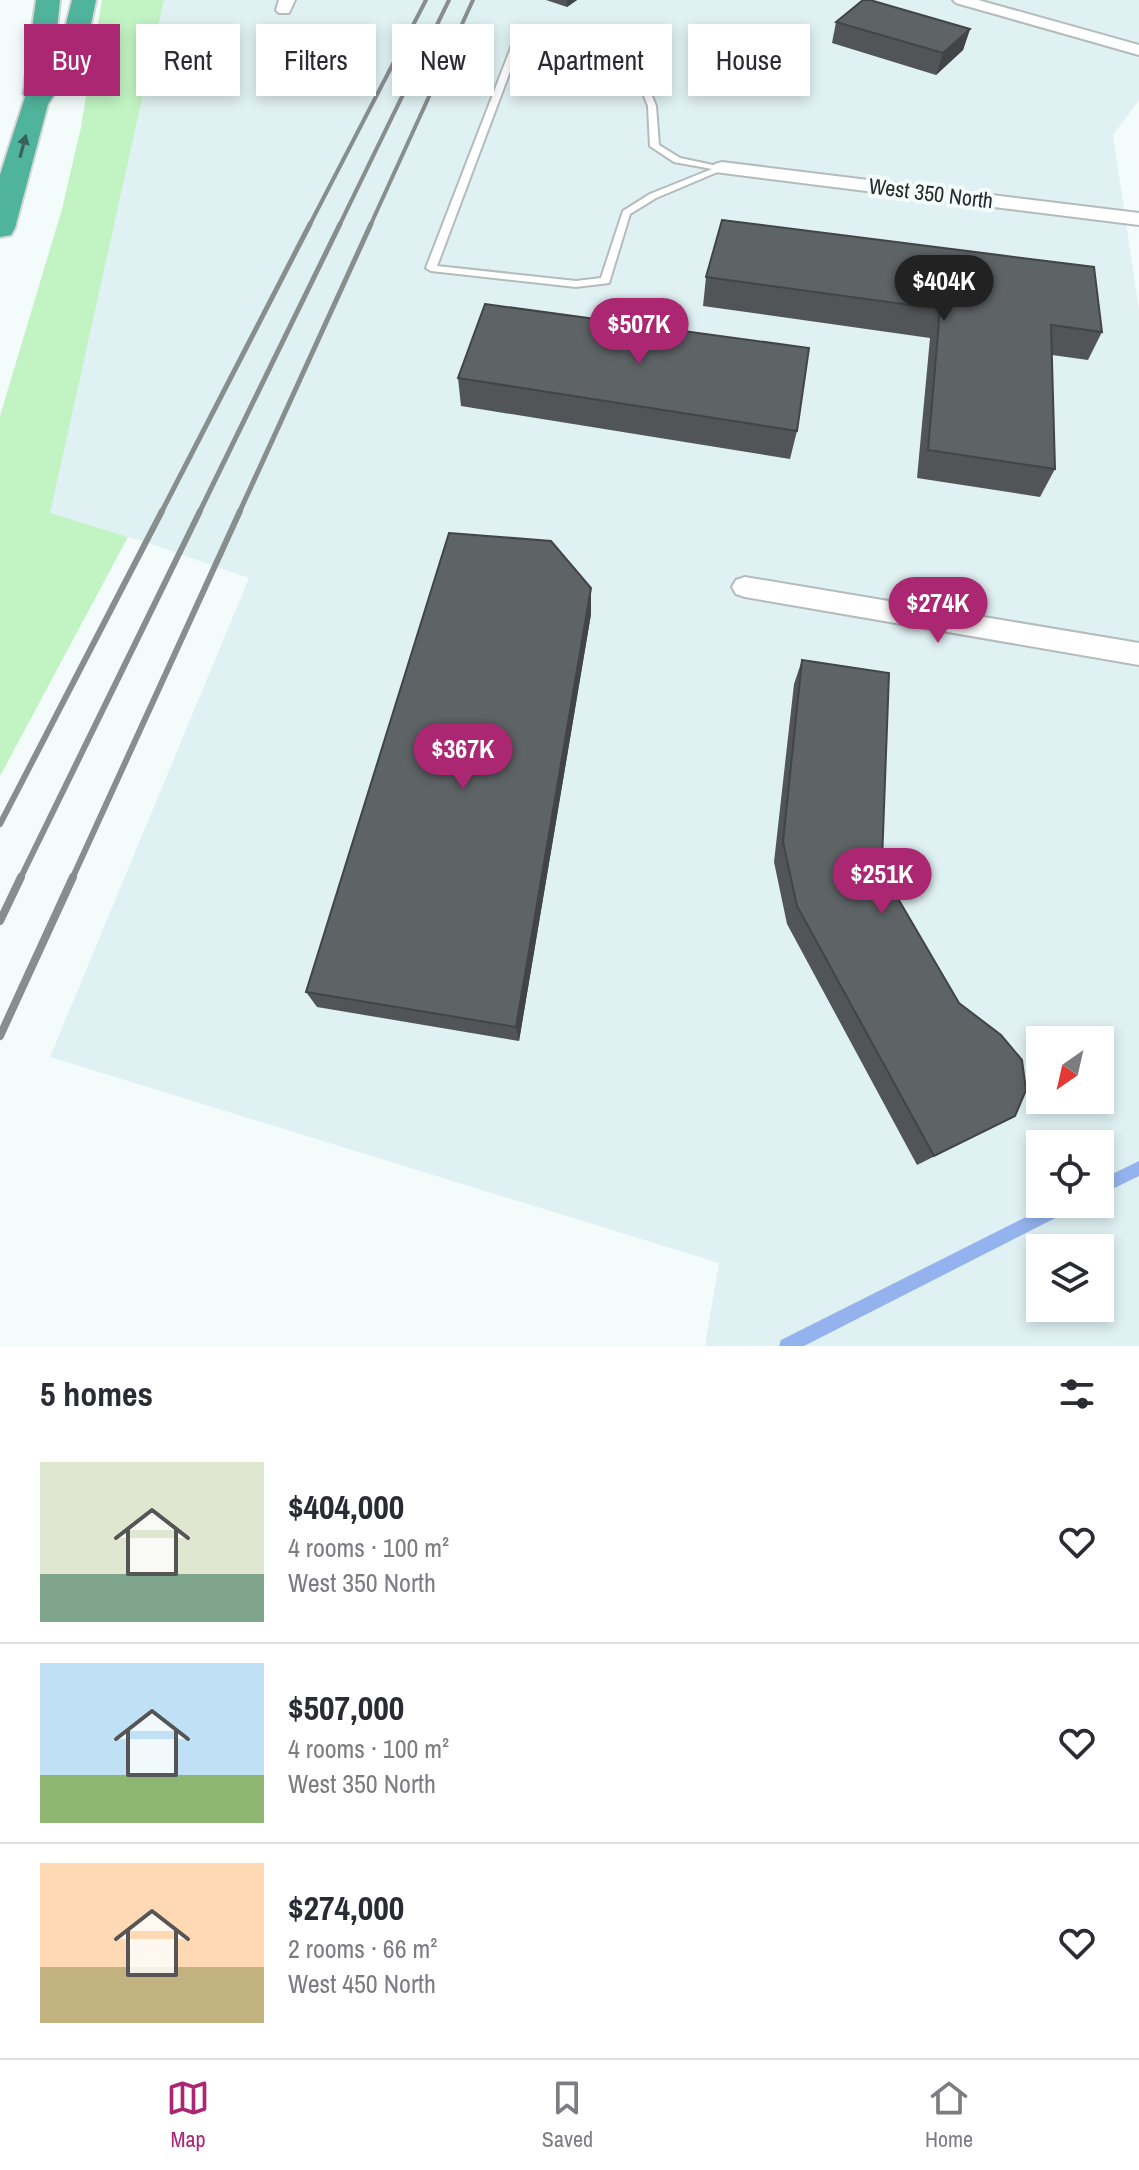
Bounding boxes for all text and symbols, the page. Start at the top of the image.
chip: Buy [24,24,120,96]
chip: Rent [136,24,240,96]
chip: Filters [256,24,376,96]
chip: New [392,24,494,96]
chip: Apartment [510,24,672,96]
chip: House [688,24,810,96]
one-way arrow [17,134,30,158]
street label: West 350 North [867,170,995,216]
pin: $404K [888,255,1000,323]
text: $404K [913,263,975,298]
pin: $507K [583,298,695,366]
text: $507K [608,306,670,341]
pin: $274K [882,577,994,645]
text: $274K [907,585,969,620]
pin: $367K [407,723,519,791]
text: $367K [432,731,494,766]
pin: $251K [826,848,938,916]
text: $251K [851,856,913,891]
north arrow [1026,1026,1114,1114]
map controls [1026,1026,1114,1322]
button: locate [1026,1130,1114,1218]
button: layers [1026,1234,1114,1322]
text: 5 homes [40,1371,153,1417]
icon: filters [1055,1372,1099,1416]
text: $404,000 [288,1484,404,1530]
icon: home [104,1494,200,1590]
icon: heart [1055,1520,1099,1564]
text: 4 rooms · 100 m² [288,1530,449,1565]
text: West 350 North [288,1565,436,1600]
text: $507,000 [288,1685,404,1731]
icon: home [104,1695,200,1791]
icon: heart [1055,1721,1099,1765]
text: 4 rooms · 100 m² [288,1731,449,1766]
text: West 350 North [288,1766,436,1801]
text: $274,000 [288,1885,404,1931]
icon: home [104,1895,200,1991]
icon: heart [1055,1921,1099,1965]
text: 2 rooms · 66 m² [288,1931,437,1966]
text: West 450 North [288,1966,436,2001]
tab: Map [166,2076,210,2154]
tab: Saved [542,2076,593,2154]
tab: Home [925,2076,973,2154]

